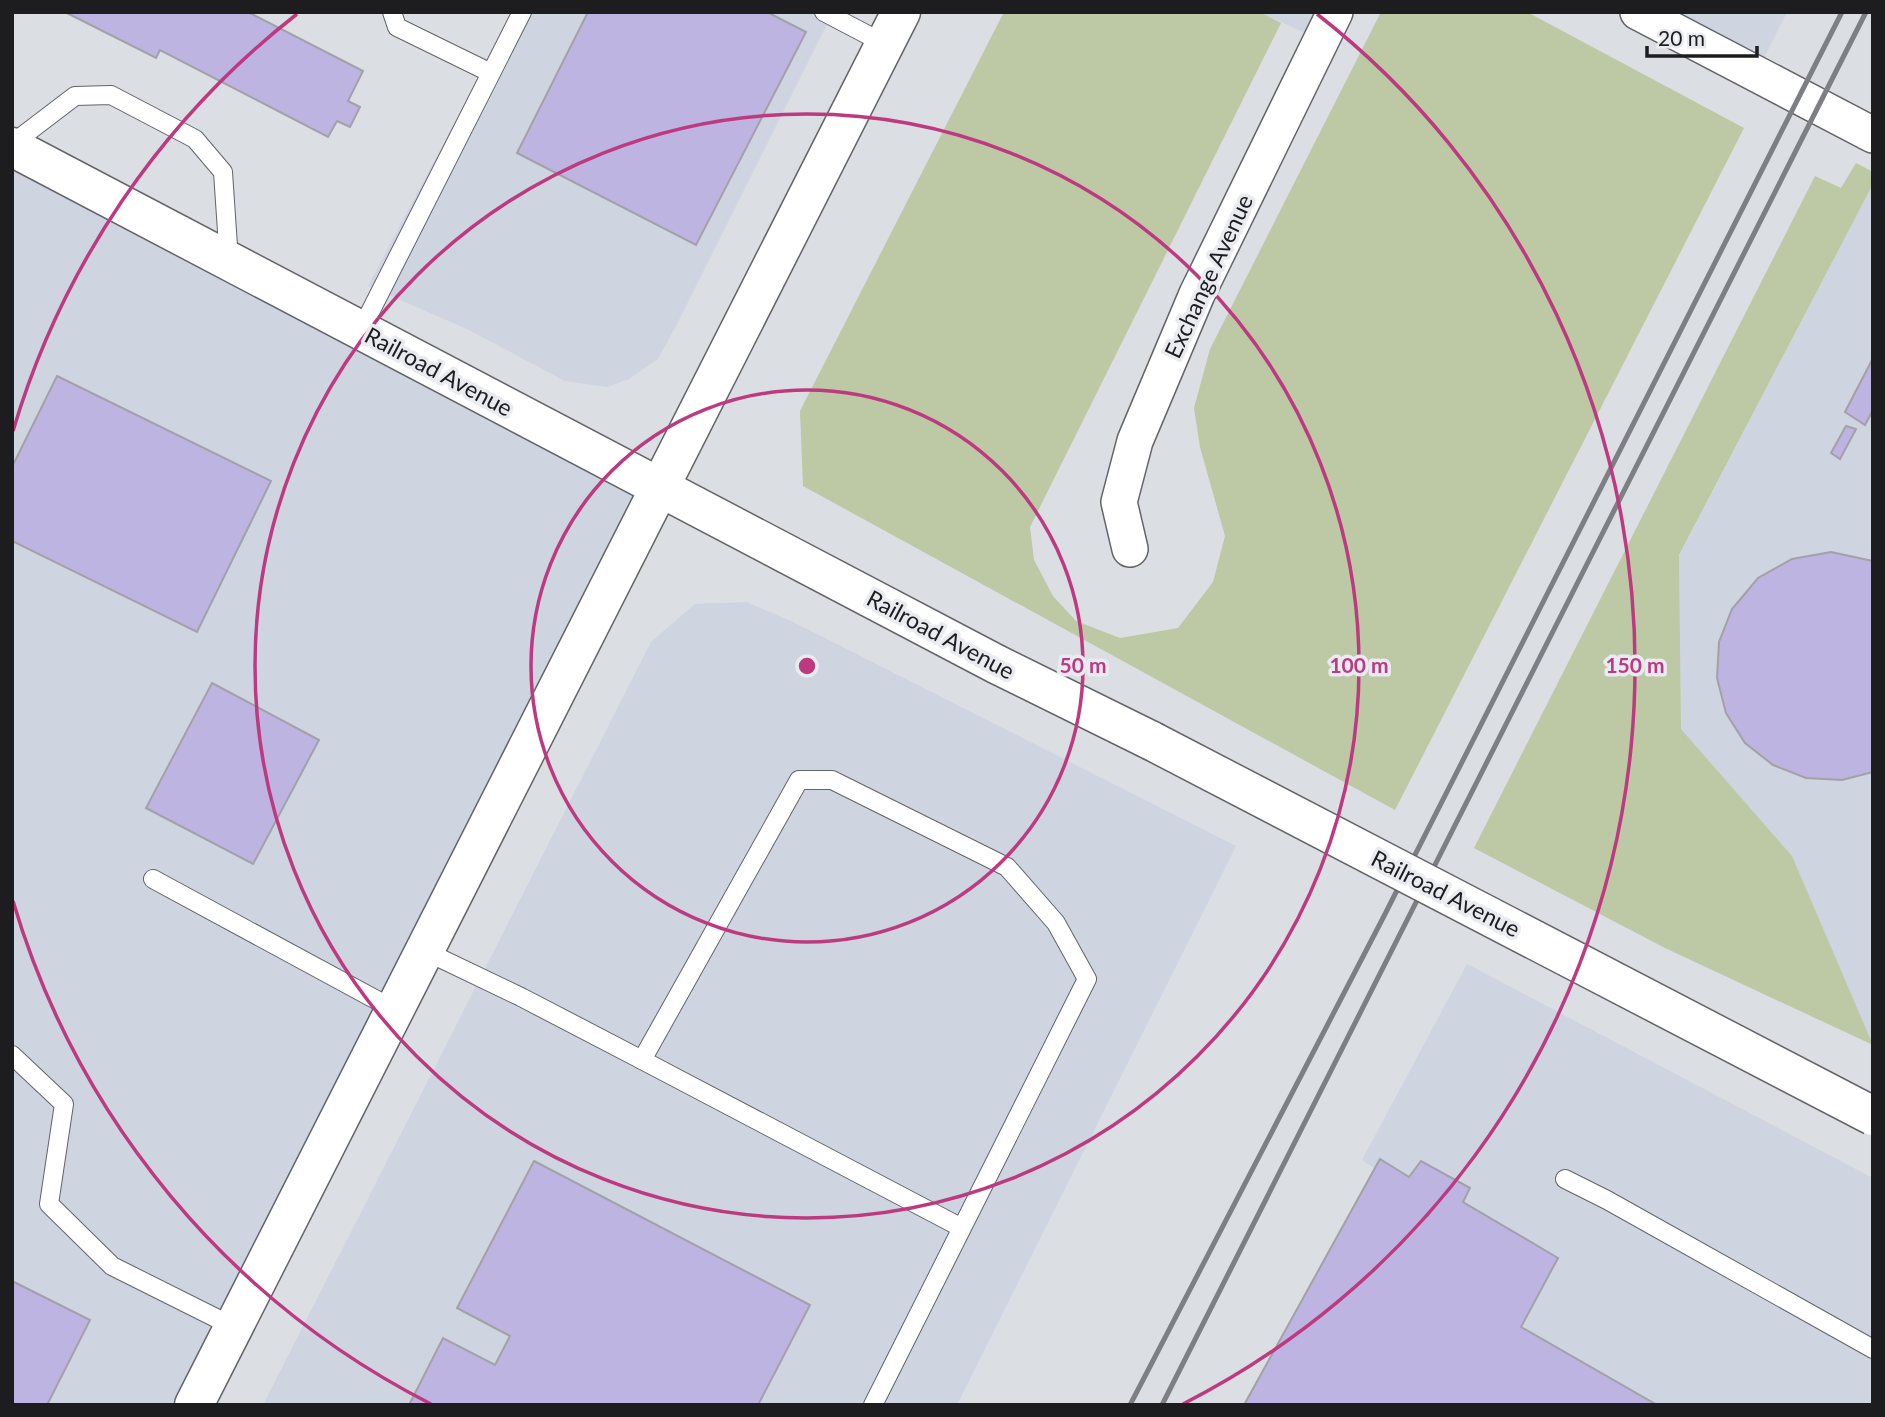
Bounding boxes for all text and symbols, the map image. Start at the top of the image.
scale bar [1647,14,1757,58]
text: 20 m [1658,25,1705,50]
street label: Exchange Avenue [1158,190,1258,362]
street label: Railroad Avenue [360,320,518,422]
street label: Railroad Avenue [862,583,1020,685]
text: 50 m [1059,652,1107,677]
text: 100 m [1329,652,1389,677]
text: 150 m [1605,652,1665,677]
centre of rings [795,654,819,678]
street label: Railroad Avenue [1367,843,1525,943]

